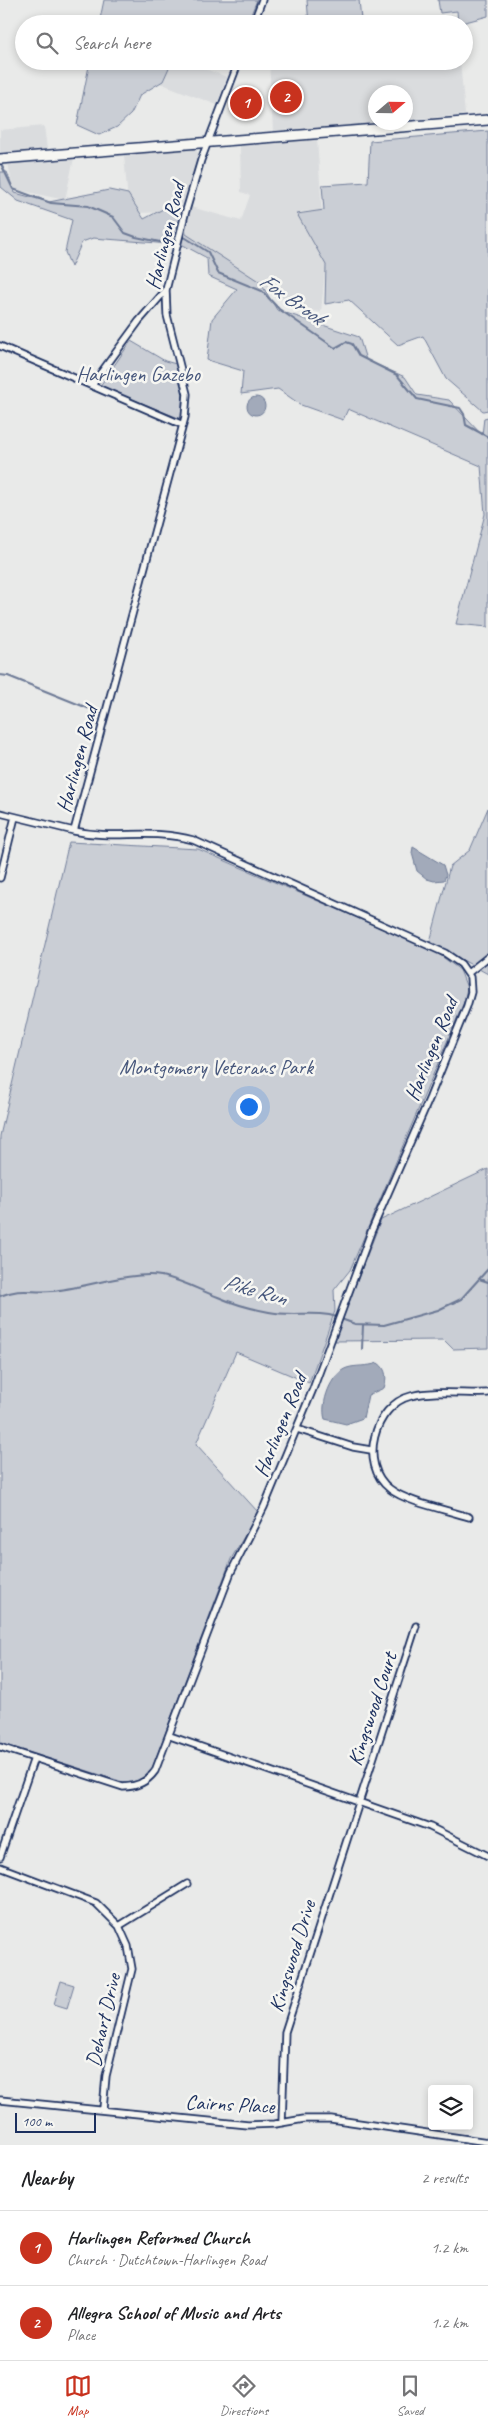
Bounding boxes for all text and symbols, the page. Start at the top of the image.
search box [15,15,473,70]
icon: search [33,29,61,57]
text: Search here [73,31,150,55]
pin: 2 [270,78,302,116]
pin: 1 [230,84,262,122]
north arrow [368,85,413,130]
street label: Harlingen Road [139,177,192,292]
water label: Fox Brook [254,267,333,334]
park label: Harlingen Gazebo [76,361,201,387]
street label: Harlingen Road [50,700,104,815]
street label: Harlingen Road [398,991,465,1105]
park label: Montgomery Veterans Park [119,1054,314,1080]
your location [236,1094,262,1120]
water label: Pike Run [220,1268,292,1313]
street label: Harlingen Road [247,1367,314,1481]
street label: Kingswood Court [342,1647,403,1769]
street label: Kingswood Drive [263,1896,322,2015]
street label: Dehart Drive [80,1969,127,2069]
map controls [428,2085,473,2130]
button: layers [428,2085,473,2130]
street label: Cairns Place [185,2089,276,2119]
scale bar [15,2110,96,2133]
text: 100 m [22,2113,52,2130]
text: Nearby [20,2165,73,2191]
text: 2 results [421,2168,468,2188]
text: Harlingen Reformed Church [67,2226,250,2250]
text: 1 [32,2238,40,2258]
text: 1.2 km [431,2238,468,2258]
text: Church · Dutchtown-Harlingen Road [67,2250,266,2270]
text: Allegra School of Music and Arts [67,2301,281,2325]
text: 2 [32,2313,40,2333]
text: 1.2 km [431,2313,468,2333]
text: Place [67,2325,95,2345]
tab: Map [64,2372,92,2419]
tab: Directions [220,2372,268,2419]
tab: Saved [396,2372,424,2419]

